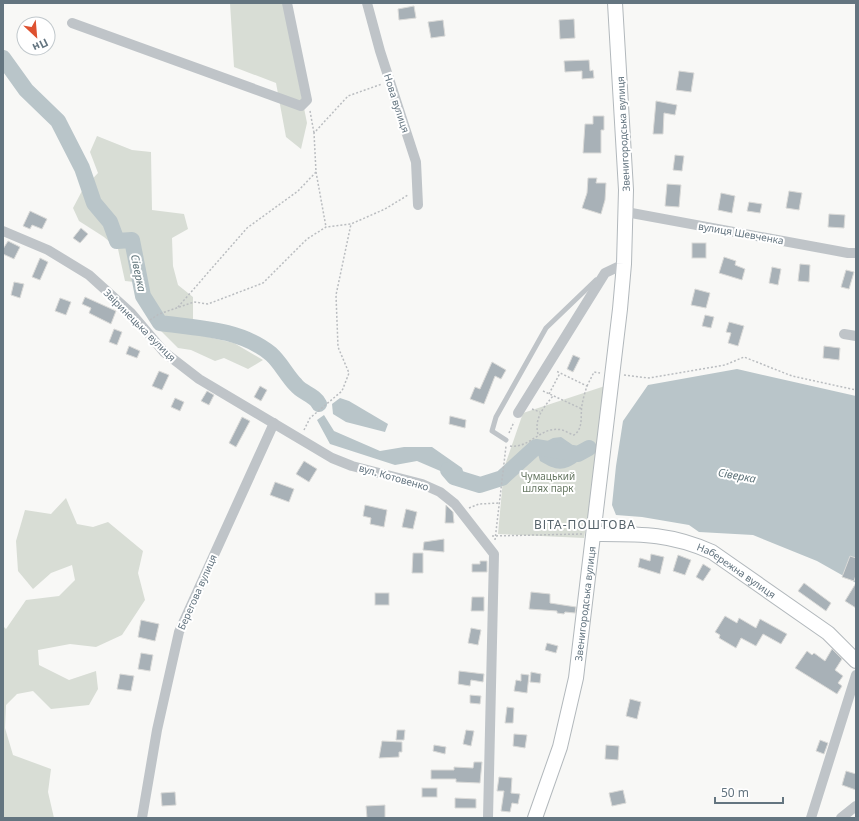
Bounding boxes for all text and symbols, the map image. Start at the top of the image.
north arrow [16,16,56,56]
text: Пн [30,35,51,56]
street label: Нова вулиця [381,72,413,134]
street label: Звенигородська вулиця [613,76,633,192]
street label: вулиця Шевченка [697,219,785,247]
water label: Сіверка [128,253,150,293]
street label: Звіринецька вулиця [101,286,179,364]
street label: вул. Котовенко [357,460,431,494]
water label: Сіверка [717,464,757,486]
park label: Чумацький шлях парк [521,469,575,495]
district label: ВІТА-ПОШТОВА [534,516,636,533]
street label: Набережна вулиця [695,539,779,602]
street label: Звенигородська вулиця [571,546,599,662]
street label: Берегова вулиця [174,552,220,632]
scale bar [715,779,783,805]
text: 50 m [721,784,749,801]

